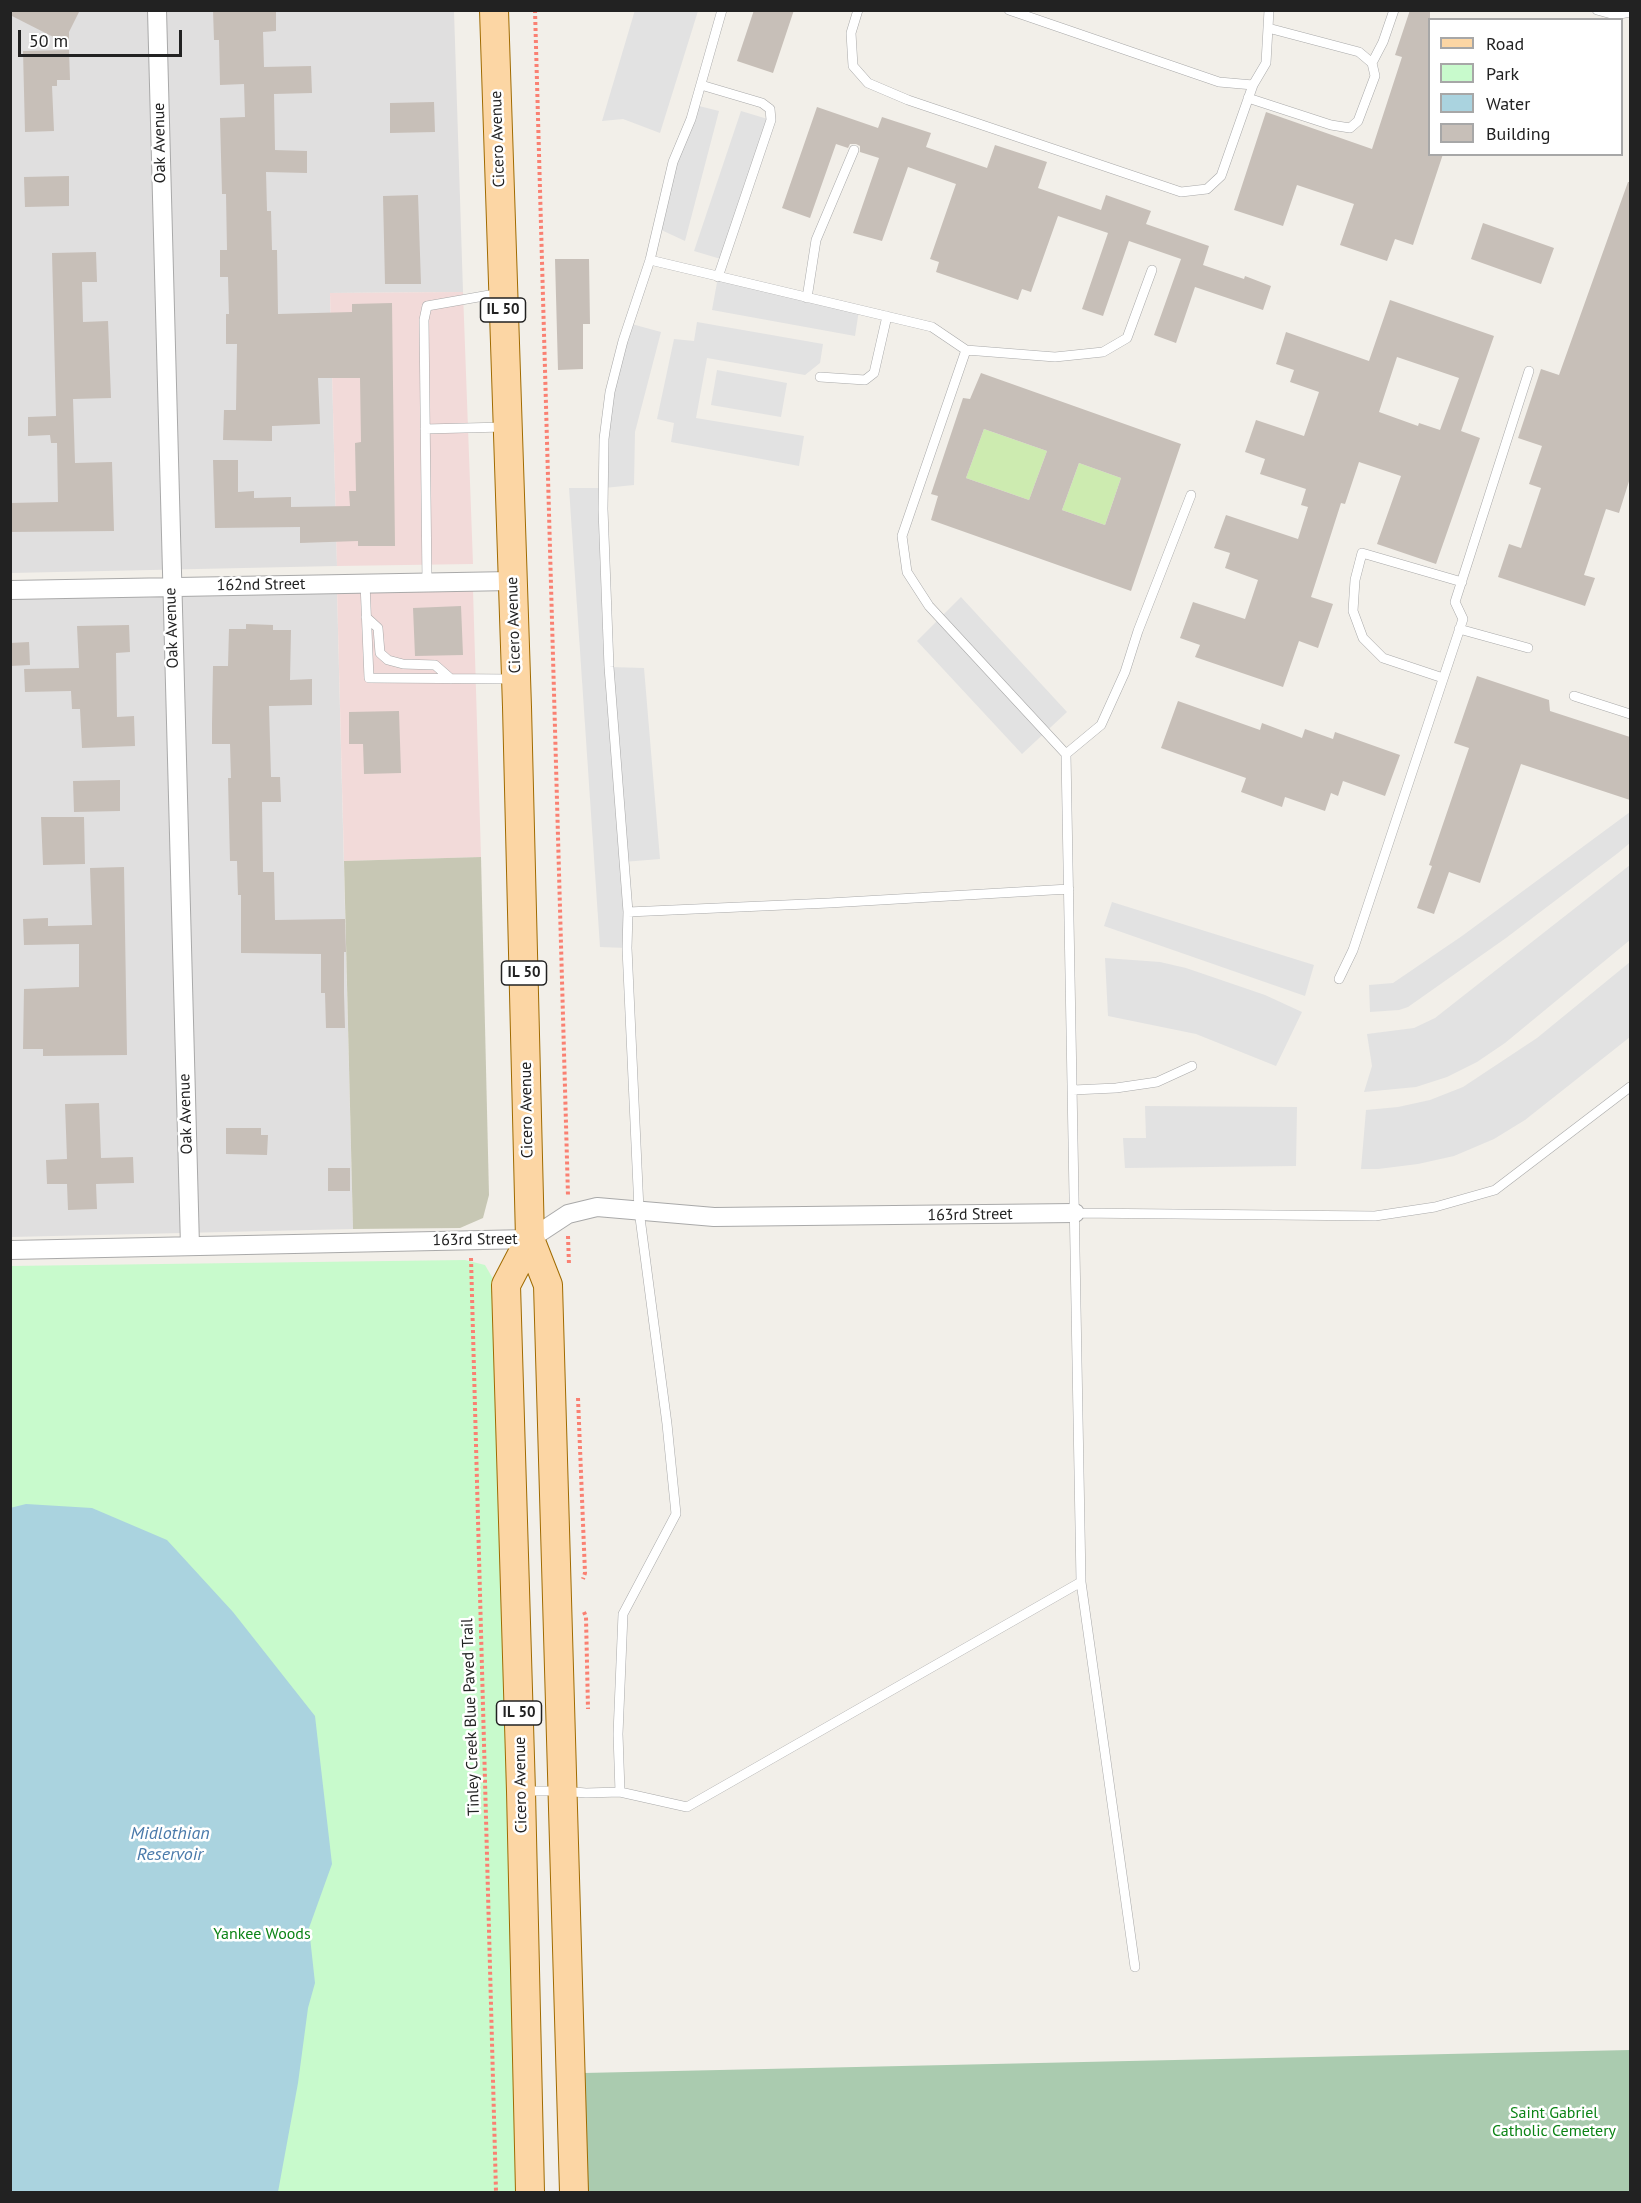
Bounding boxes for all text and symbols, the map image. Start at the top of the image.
scale bar [21,18,184,56]
legend [1428,18,1623,156]
text: 50 m [29,29,68,52]
text: Road [1486,32,1524,55]
text: Park [1486,62,1519,85]
street label: Cicero Avenue [487,90,509,188]
text: Water [1486,92,1530,115]
street label: Oak Avenue [150,102,170,184]
text: Building [1486,122,1550,145]
road number: IL 50 [480,298,526,322]
street label: 162nd Street [217,575,305,595]
street label: Cicero Avenue [503,576,525,674]
street label: Oak Avenue [161,587,183,669]
road number: IL 50 [502,961,546,985]
street label: Cicero Avenue [517,1062,537,1158]
street label: Oak Avenue [175,1073,197,1155]
street label: 163rd Street [927,1205,1013,1225]
street label: 163rd Street [432,1230,518,1250]
street label: Tinley Creek Blue Paved Trail [458,1618,484,1816]
road number: IL 50 [496,1701,542,1725]
street label: Cicero Avenue [511,1737,531,1833]
water label: Midlothian Reservoir [130,1823,210,1866]
park label: Yankee Woods [213,1924,311,1944]
park label: Saint Gabriel Catholic Cemetery [1492,2103,1616,2141]

